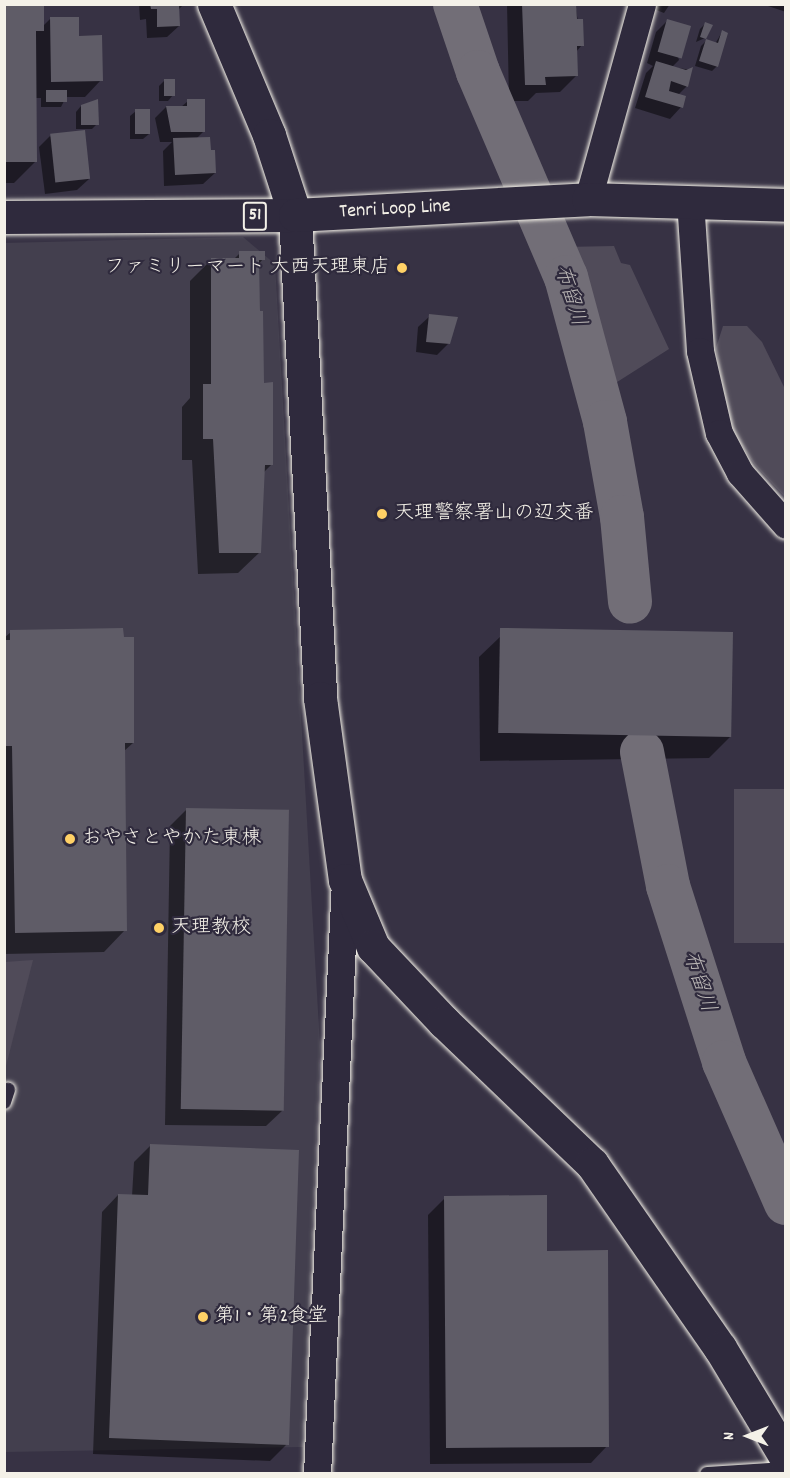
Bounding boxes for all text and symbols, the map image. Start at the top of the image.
street label: Tenri Loop Line [339,195,451,225]
road number: 51 [242,201,268,231]
place label: ファミリーマート 大西天理東店 [105,256,390,280]
marker: ファミリーマート 大西天理東店 [395,261,409,275]
water label: 布留川 [548,262,590,330]
place label: 天理警察署山の辺交番 [394,502,594,526]
marker: 天理警察署山の辺交番 [375,507,389,521]
place label: おやさとやかた東棟 [82,827,262,851]
marker: おやさとやかた東棟 [63,832,77,846]
place label: 天理教校 [171,916,251,940]
marker: 天理教校 [152,921,166,935]
water label: 布留川 [676,948,720,1016]
place label: 第1・第2食堂 [215,1305,328,1329]
marker: 第1・第2食堂 [196,1310,210,1324]
north arrow [718,1406,778,1466]
text: N [718,1432,741,1440]

